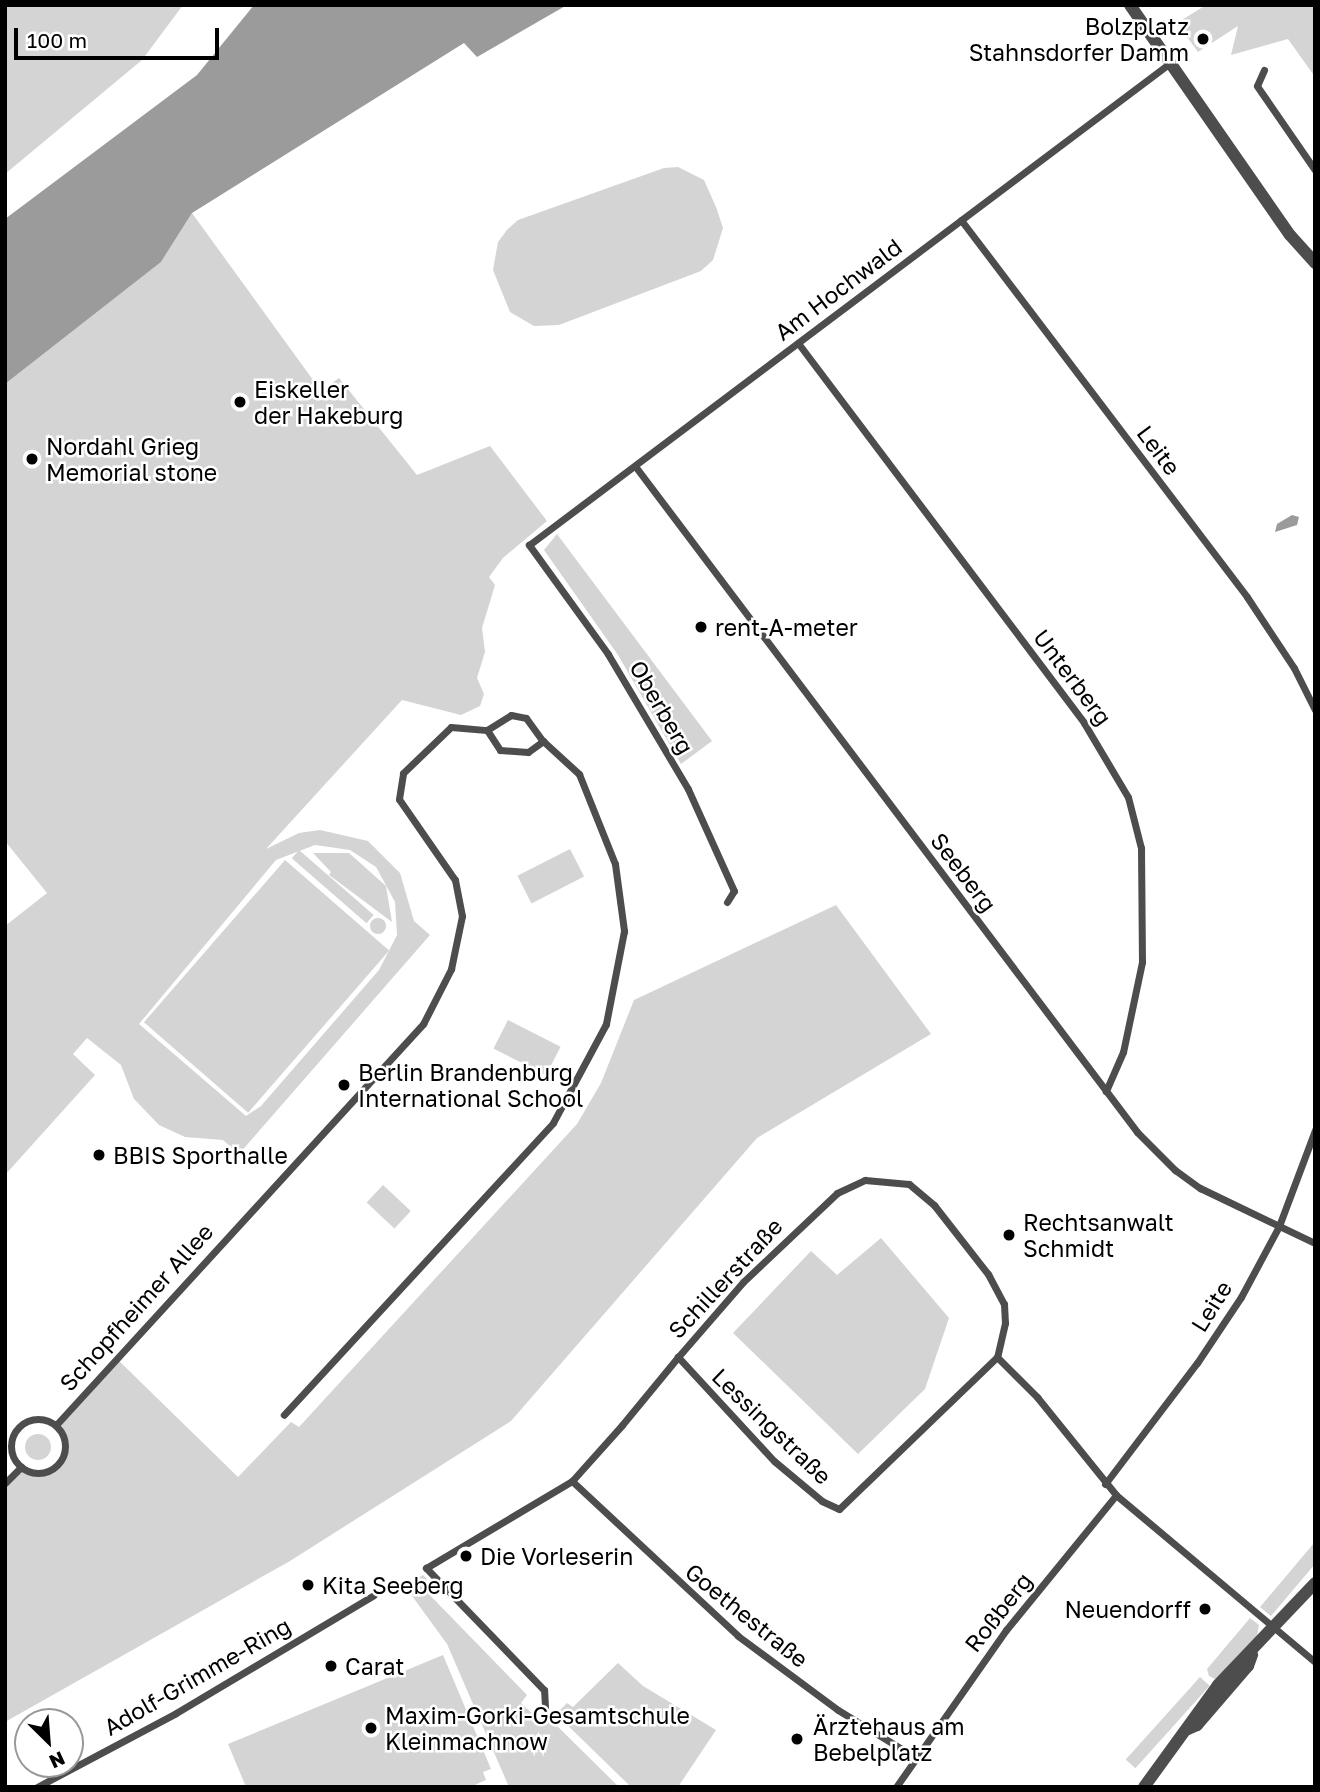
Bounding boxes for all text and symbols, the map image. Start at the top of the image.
place label: Bolzplatz Stahnsdorfer Damm [969,12,1189,66]
scale bar [18,14,222,58]
text: 100 m [27,27,87,53]
marker: Bolzplatz Stahnsdorfer Damm [1195,31,1211,47]
street label: Am Hochwald [769,232,907,346]
place label: Eiskeller der Hakeburg [254,375,403,429]
marker: Eiskeller der Hakeburg [232,394,248,410]
street label: Leite [1131,420,1187,480]
place label: Nordahl Grieg Memorial stone [46,432,217,486]
marker: Nordahl Grieg Memorial stone [24,451,40,467]
place label: rent-A-meter [715,613,858,641]
marker: rent-A-meter [693,619,709,635]
street label: Unterberg [1028,624,1118,730]
street label: Oberberg [624,655,700,759]
street label: Seeberg [925,827,1003,917]
place label: Berlin Brandenburg International School [358,1058,583,1112]
marker: Berlin Brandenburg International School [336,1077,352,1093]
place label: BBIS Sporthalle [113,1141,288,1169]
marker: BBIS Sporthalle [91,1147,107,1163]
place label: Rechtsanwalt Schmidt [1023,1208,1174,1262]
street label: Schillerstraße [662,1212,788,1344]
street label: Schopfheimer Allee [54,1218,218,1396]
marker: Rechtsanwalt Schmidt [1001,1227,1017,1243]
street label: Leite [1185,1275,1237,1337]
street label: Lessingstraße [707,1362,837,1490]
place label: Die Vorleserin [480,1542,633,1570]
marker: Die Vorleserin [458,1548,474,1564]
street label: Goethestraße [680,1557,814,1673]
street label: Roßberg [959,1567,1037,1657]
place label: Kita Seeberg [322,1571,464,1599]
marker: Kita Seeberg [300,1577,316,1593]
place label: Neuendorff [1064,1595,1191,1623]
marker: Neuendorff [1197,1601,1213,1617]
street label: Adolf-Grimme-Ring [99,1611,295,1741]
place label: Carat [345,1652,404,1680]
marker: Carat [323,1658,339,1674]
place label: Maxim-Gorki-Gesamtschule Kleinmachnow [385,1701,690,1755]
north arrow [14,1708,84,1778]
place label: Ärztehaus am Bebelplatz [813,1712,965,1766]
marker: Maxim-Gorki-Gesamtschule Kleinmachnow [363,1720,379,1736]
marker: Ärztehaus am Bebelplatz [787,1729,807,1749]
text: N [46,1747,69,1774]

